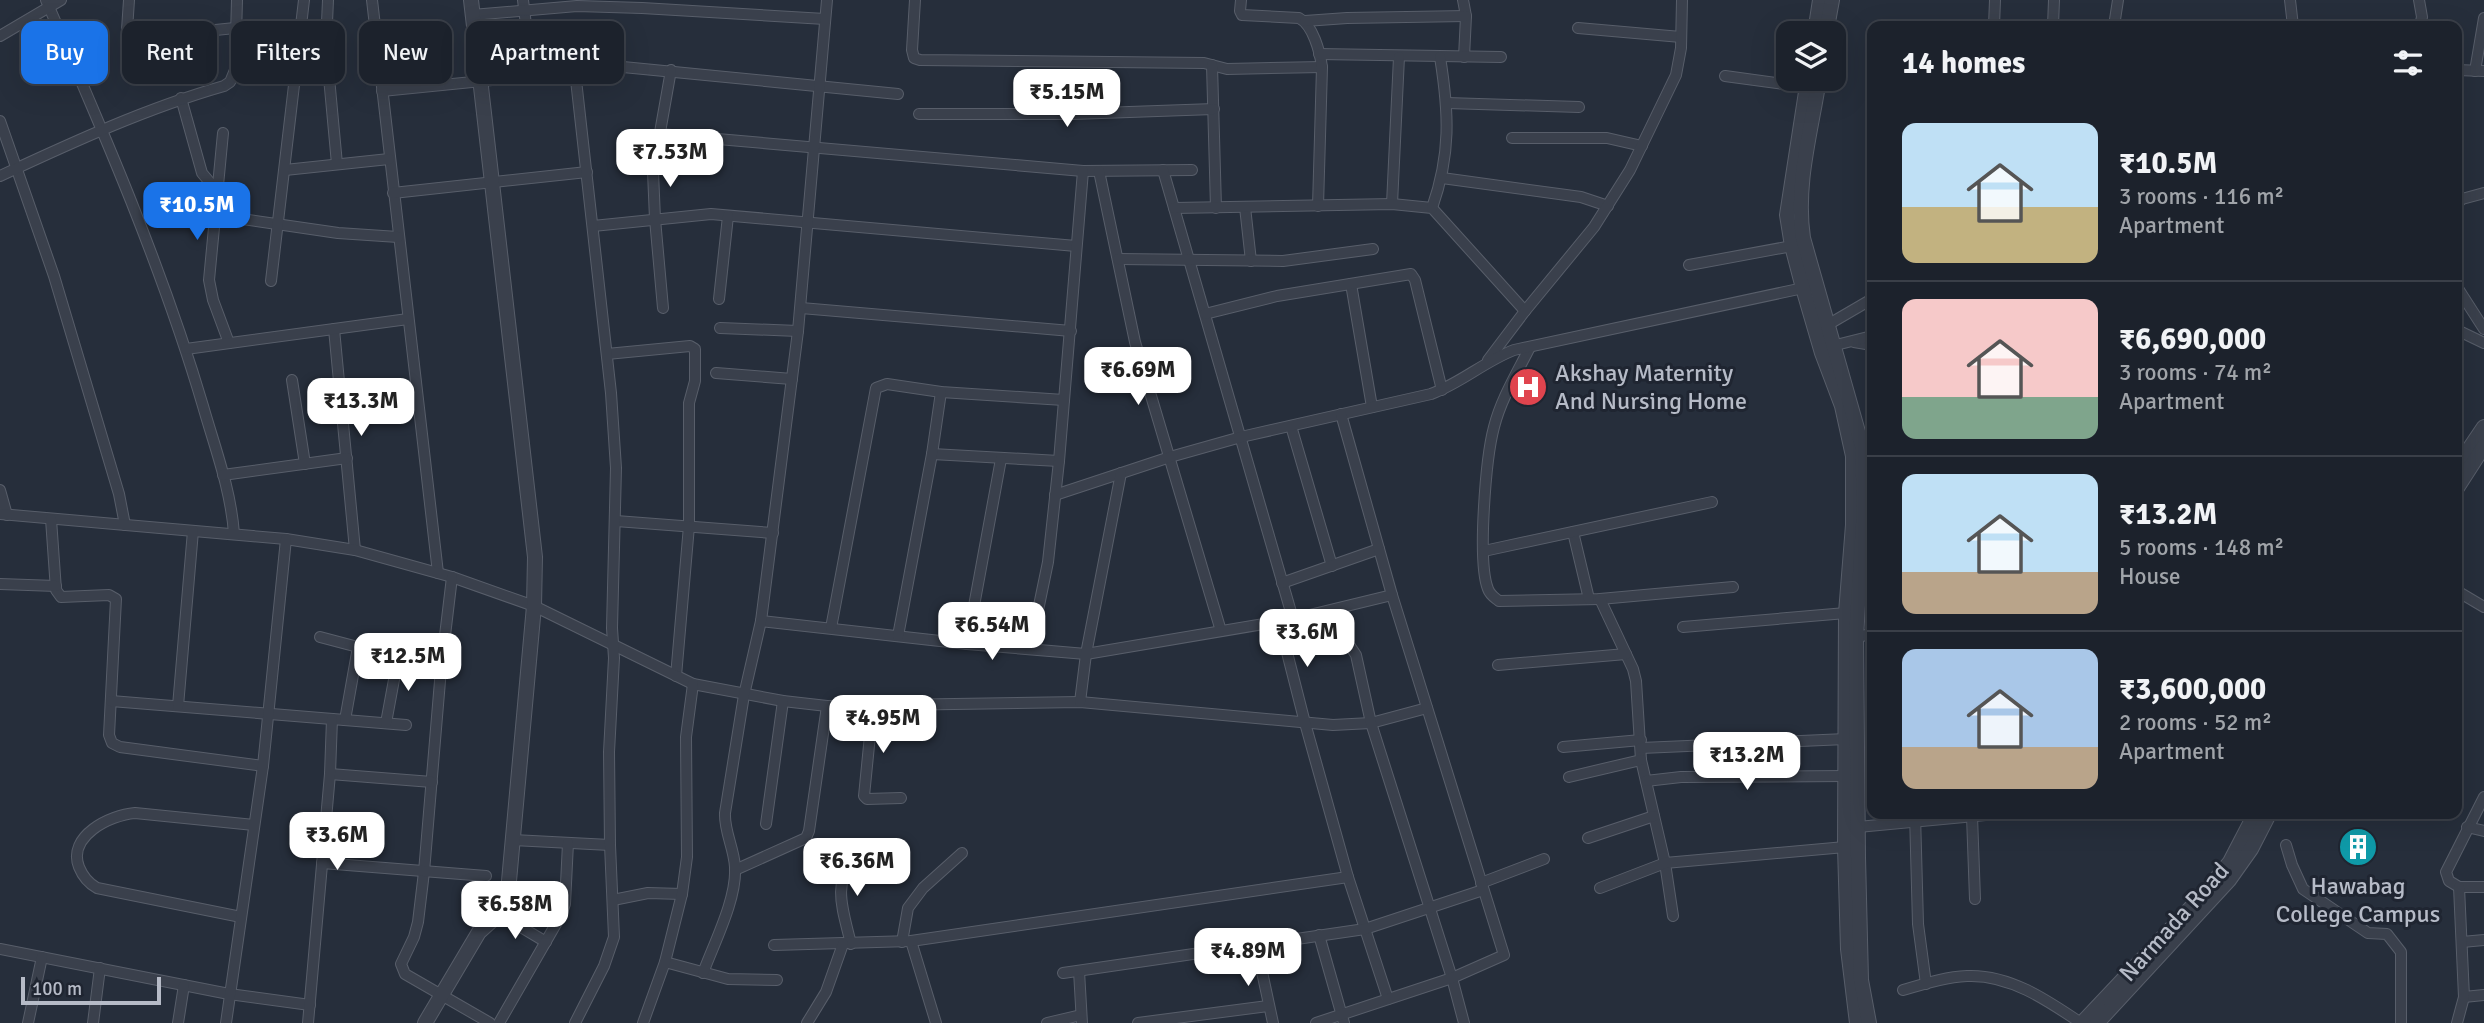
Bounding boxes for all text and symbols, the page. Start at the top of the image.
chip: Buy [21,21,108,84]
chip: Rent [122,21,217,84]
chip: Filters [231,21,345,84]
chip: New [359,21,452,84]
chip: Apartment [466,21,624,84]
map controls [1776,21,1846,91]
button: layers [1776,21,1846,91]
icon: filters [2389,44,2427,82]
text: 14 homes [1902,45,2025,82]
pin: ₹5.15M [1010,69,1124,129]
text: ₹5.15M [1029,77,1105,106]
pin: ₹7.53M [613,130,727,189]
text: ₹7.53M [632,137,708,166]
text: ₹10.5M [2119,145,2217,182]
icon: home [1958,151,2042,235]
pin: ₹10.5M [140,182,254,242]
text: 3 rooms · 116 m² [2119,182,2284,211]
text: ₹10.5M [159,190,235,219]
text: Apartment [2119,211,2224,240]
text: ₹6,690,000 [2119,321,2266,358]
icon: home [1958,327,2042,411]
pin: ₹6.69M [1081,348,1195,407]
text: ₹6.69M [1100,355,1176,384]
place label: Akshay Maternity And Nursing Home [1555,358,1747,416]
text: 3 rooms · 74 m² [2119,358,2272,387]
hospital icon: Akshay Maternity And Nursing Home [1507,366,1549,408]
pin: ₹13.3M [304,378,418,438]
text: ₹13.3M [323,386,399,415]
text: Apartment [2119,387,2224,416]
text: ₹13.2M [2119,496,2217,533]
icon: home [1958,502,2042,586]
text: 5 rooms · 148 m² [2119,533,2284,562]
text: House [2119,562,2181,591]
pin: ₹6.54M [935,602,1049,662]
text: ₹6.54M [954,610,1030,639]
pin: ₹3.6M [1258,610,1356,669]
text: ₹3.6M [1275,617,1339,646]
pin: ₹12.5M [351,634,465,693]
text: ₹12.5M [370,641,446,670]
text: ₹3,600,000 [2119,671,2266,708]
icon: home [1958,677,2042,761]
pin: ₹4.95M [826,696,940,755]
text: ₹4.95M [845,703,921,732]
text: 2 rooms · 52 m² [2119,708,2272,737]
pin: ₹13.2M [1690,732,1804,792]
text: Apartment [2119,737,2224,766]
text: ₹13.2M [1709,740,1785,769]
pin: ₹3.6M [288,812,386,872]
text: ₹3.6M [305,820,369,849]
building icon: Hawabag College Campus [2337,826,2379,868]
pin: ₹6.36M [800,838,914,898]
text: ₹6.36M [819,846,895,875]
street label: Narmada Road [2113,856,2235,988]
place label: Hawabag College Campus [2276,871,2440,929]
pin: ₹6.58M [458,881,572,941]
text: ₹6.58M [477,889,553,918]
pin: ₹4.89M [1191,928,1305,988]
text: ₹4.89M [1210,936,1286,965]
scale bar [21,974,161,1006]
text: 100 m [32,977,82,1001]

